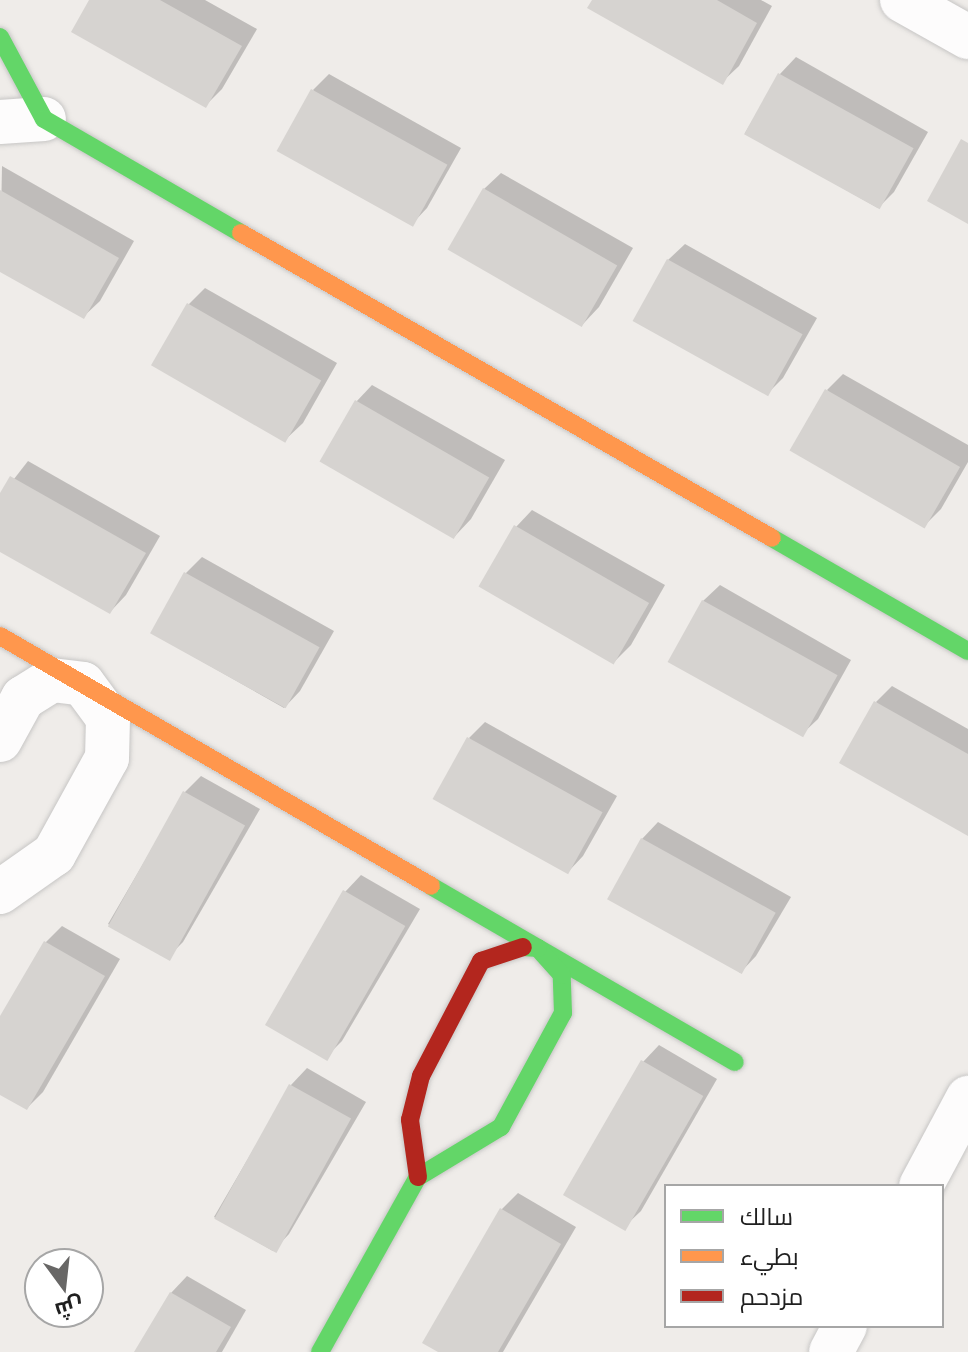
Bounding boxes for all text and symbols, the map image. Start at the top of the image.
legend [664,1184,944,1328]
text: سالك [740,1201,793,1230]
text: بطيء [740,1241,799,1270]
north arrow [24,1248,104,1328]
text: مزدحم [740,1281,803,1310]
text: ش [53,1293,87,1325]

